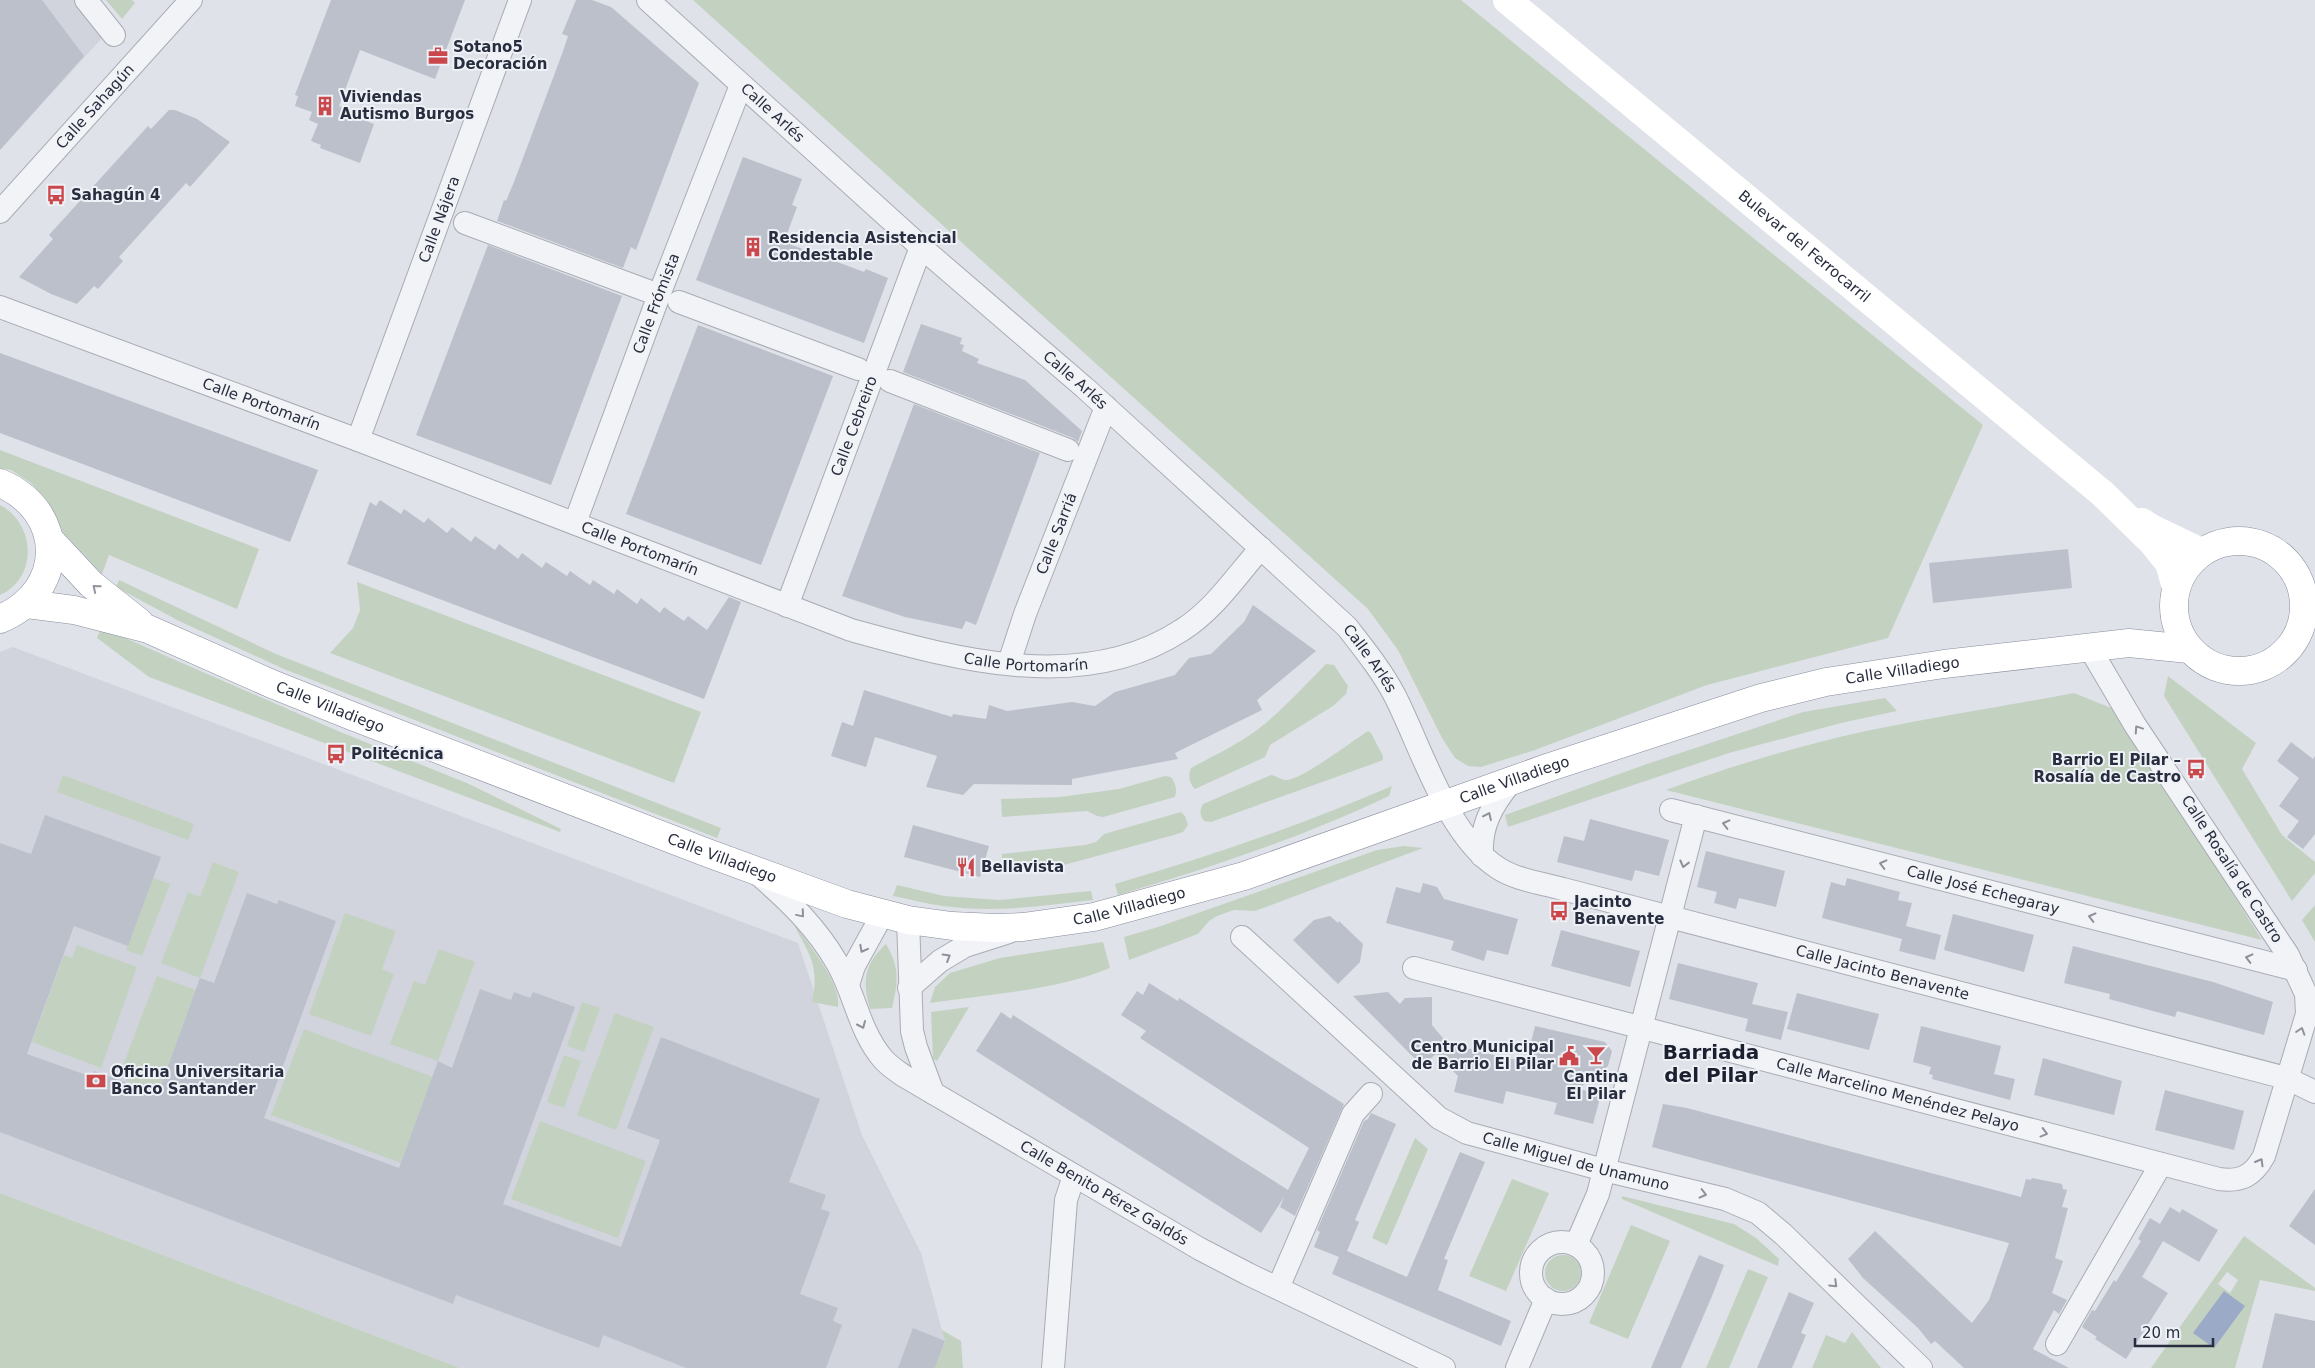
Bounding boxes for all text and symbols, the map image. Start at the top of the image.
place label: Sotano5 Decoración [453,38,547,73]
office icon: Sotano5 Decoración [427,45,449,67]
street label: Calle Sahagún [52,60,138,153]
street label: Calle Arlés [737,79,808,146]
place label: Viviendas Autismo Burgos [340,88,474,123]
building icon: Viviendas Autismo Burgos [314,95,336,117]
street label: Calle Nájera [415,174,463,265]
bus stop icon: Sahagún 4 [45,184,67,206]
place label: Sahagún 4 [71,186,160,204]
street label: Bulevar del Ferrocarril [1735,186,1874,306]
place label: Residencia Asistencial Condestable [768,229,957,264]
building icon: Residencia Asistencial Condestable [742,236,764,258]
street label: Calle Frómista [629,251,683,356]
street label: Calle Arlés [1039,347,1111,413]
street label: Calle Portomarín [200,374,323,434]
street label: Calle Cebreiro [827,374,881,479]
street label: Calle Sarriá [1032,490,1081,577]
street label: Calle Portomarín [578,518,701,579]
one-way arrow [93,585,102,593]
street label: Calle Arlés [1339,621,1400,696]
street label: Calle Portomarín [962,649,1089,676]
street label: Calle Villadiego [1844,653,1961,688]
street label: Calle Villadiego [273,677,387,737]
one-way arrow [2135,726,2145,735]
bus stop icon: Politécnica [325,743,347,765]
place label: Politécnica [351,745,444,763]
place label: Barrio El Pilar – Rosalía de Castro [2033,751,2181,786]
street label: Calle Villadiego [1457,752,1572,807]
bus stop icon: Barrio El Pilar – Rosalía de Castro [2185,758,2207,780]
street label: Calle Rosalía de Castro [2178,792,2286,946]
one-way arrow [1482,812,1492,821]
one-way arrow [1721,819,1730,830]
street label: Calle Villadiego [665,829,779,887]
restaurant icon: Bellavista [955,856,977,878]
place label: Bellavista [981,858,1064,876]
one-way arrow [1679,859,1690,868]
one-way arrow [1879,859,1888,870]
street label: Calle José Echegaray [1905,862,2061,918]
street label: Calle Villadiego [1072,883,1187,929]
place label: Jacinto Benavente [1573,893,1664,928]
bus stop icon: Jacinto Benavente [1548,900,1570,922]
one-way arrow [795,908,803,917]
one-way arrow [2088,913,2096,923]
street label: Calle Jacinto Benavente [1794,941,1971,1004]
one-way arrow [859,944,869,953]
one-way arrow [941,953,950,963]
one-way arrow [2246,953,2254,963]
one-way arrow [856,1020,867,1029]
one-way arrow [2296,1028,2306,1036]
place label: Centro Municipal de Barrio El Pilar [1411,1038,1555,1073]
district label: Barriada del Pilar [1663,1040,1759,1087]
bar icon: Cantina El Pilar [1585,1044,1607,1066]
public building icon: Centro Municipal de Barrio El Pilar [1558,1045,1580,1067]
street label: Calle Marcelino Menéndez Pelayo [1774,1054,2021,1135]
place label: Oficina Universitaria Banco Santander [111,1063,284,1098]
place label: Cantina El Pilar [1564,1068,1628,1103]
bank icon: Oficina Universitaria Banco Santander [85,1070,107,1092]
one-way arrow [2039,1128,2047,1138]
street label: Calle Miguel de Unamuno [1481,1129,1671,1194]
street label: Calle Benito Pérez Galdós [1017,1137,1192,1249]
one-way arrow [2254,1158,2264,1167]
one-way arrow [1698,1188,1706,1198]
one-way arrow [1828,1278,1837,1287]
scale bar [2135,1316,2212,1348]
text: 20 m [2142,1324,2180,1342]

